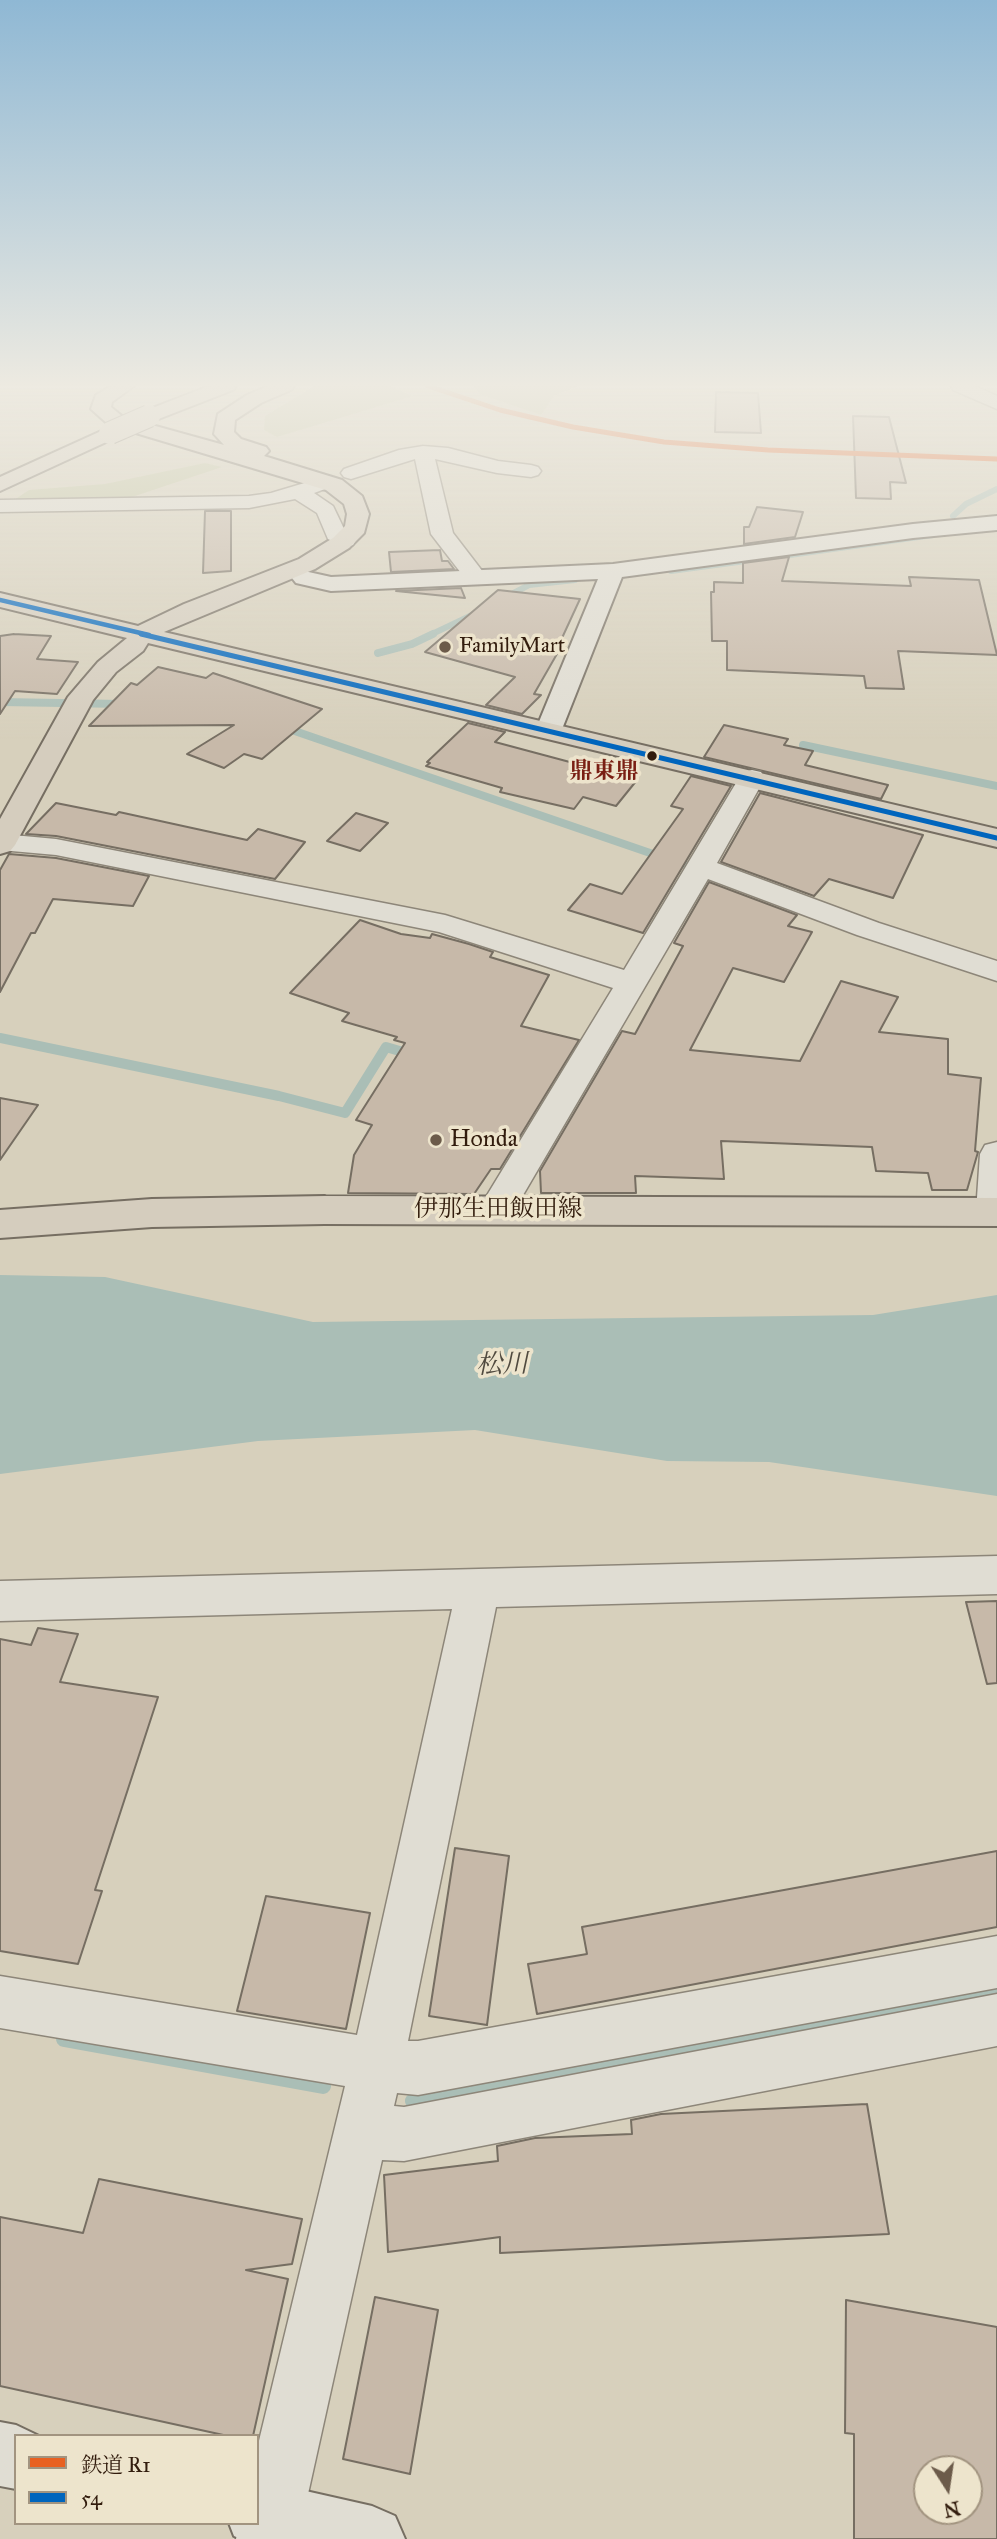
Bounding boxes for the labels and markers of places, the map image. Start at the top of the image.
place label: FamilyMart [459,634,565,660]
marker: FamilyMart [437,639,453,655]
unlabelled marker [645,749,659,763]
place label: Honda [450,1126,518,1154]
marker: Honda [428,1132,444,1148]

